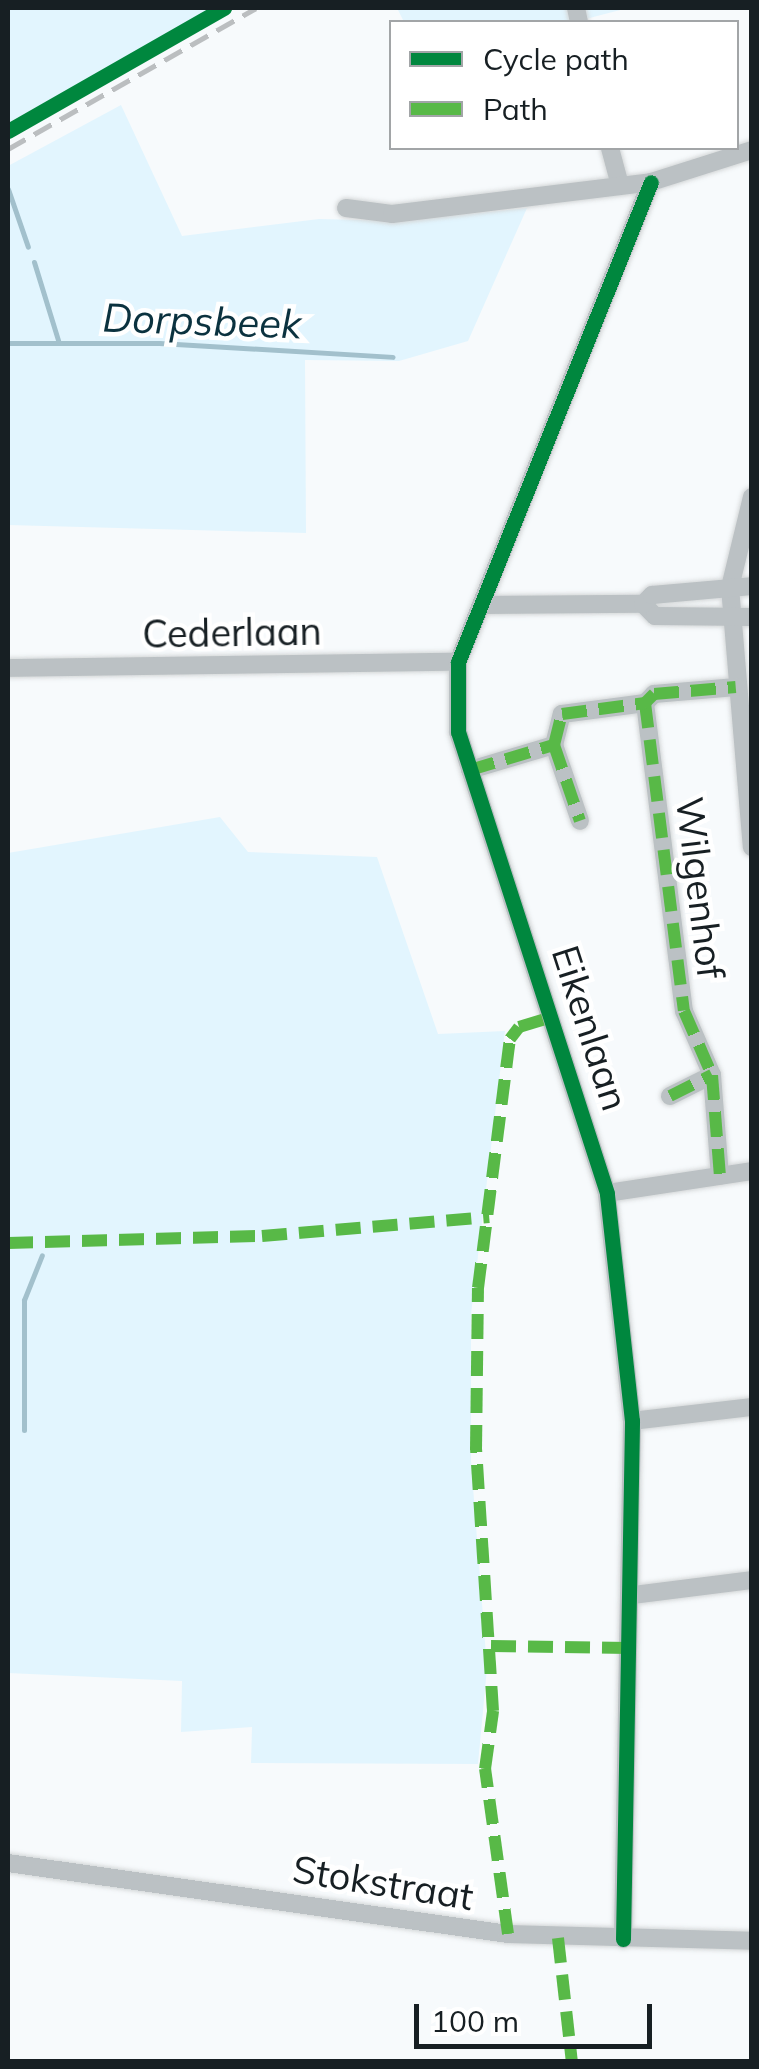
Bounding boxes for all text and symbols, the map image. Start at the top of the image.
legend [389,20,739,150]
text: Cycle path [483,40,629,78]
text: Path [483,90,548,128]
water label: Dorpsbeek [102,293,302,347]
street label: Cederlaan [142,609,322,657]
street label: Wilgenhof [666,794,734,982]
street label: Eikenlaan [542,940,638,1116]
street label: Stokstraat [290,1846,476,1920]
scale bar [419,1984,656,2046]
text: 100 m [431,2002,519,2040]

